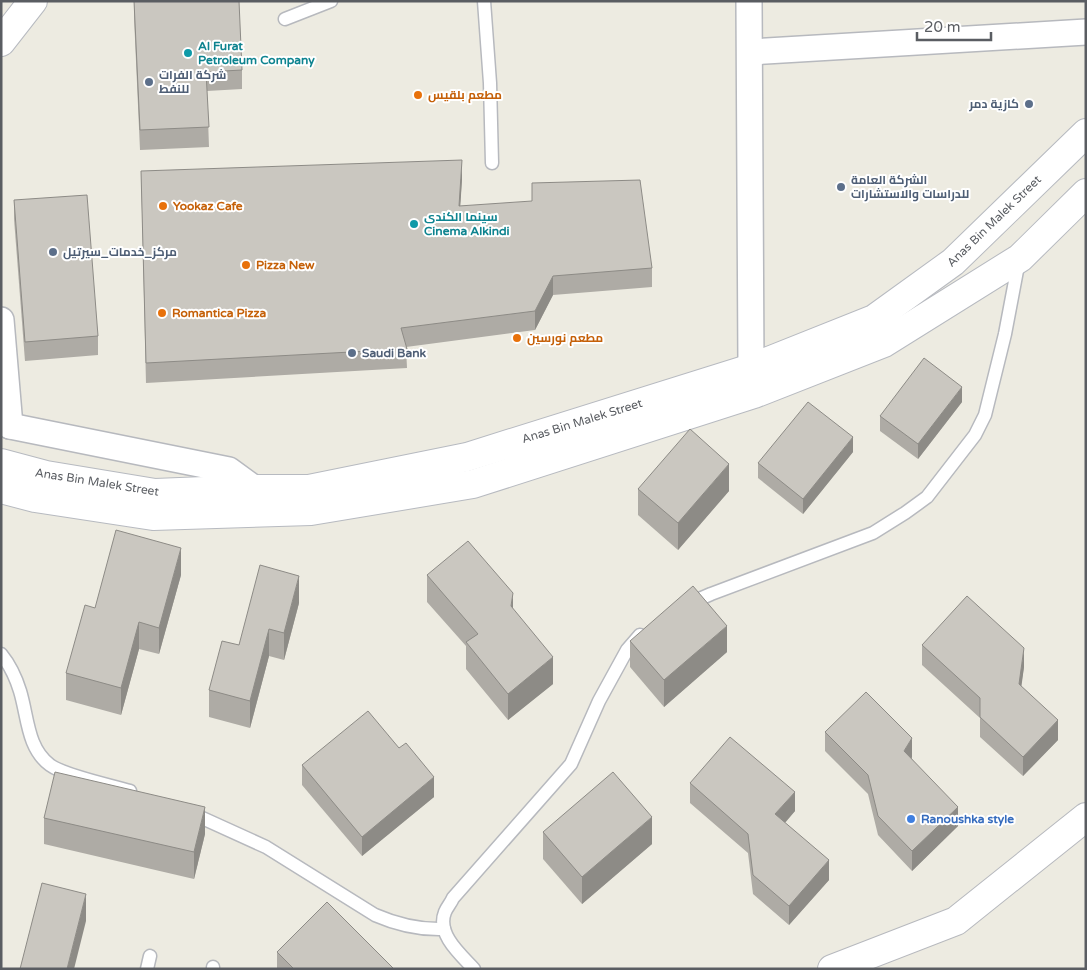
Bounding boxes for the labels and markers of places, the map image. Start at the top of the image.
place label: Al Furat Petroleum Company [198,39,315,68]
marker: Al Furat Petroleum Company [182,47,194,59]
place label: شركة الفرات للنفط [159,68,226,96]
marker: شركة الفرات للنفط [143,76,155,88]
place label: مطعم بلقيس [428,88,502,103]
marker: مطعم بلقيس [412,89,424,101]
place label: كازية دمر [968,97,1019,112]
marker: كازية دمر [1023,98,1035,110]
place label: الشركة العامة للدراسات والاستشارات [851,173,969,202]
marker: الشركة العامة للدراسات والاستشارات [835,181,847,193]
place label: Yookaz Cafe [173,199,243,213]
marker: Yookaz Cafe [157,200,169,212]
place label: سينما الكندي Cinema Alkindi [424,210,510,238]
marker: سينما الكندي Cinema Alkindi [408,218,420,230]
place label: مركز_خدمات_سيرتيل [63,245,177,260]
marker: مركز_خدمات_سيرتيل [47,246,59,258]
place label: Pizza New [256,258,315,272]
marker: Pizza New [240,259,252,271]
place label: Romantica Pizza [172,306,267,320]
marker: Romantica Pizza [156,307,168,319]
place label: مطعم نورسين [527,331,603,346]
marker: مطعم نورسين [511,332,523,344]
place label: Saudi Bank [362,346,426,360]
marker: Saudi Bank [346,347,358,359]
place label: Ranoushka style [921,812,1014,827]
marker: Ranoushka style [905,813,917,825]

